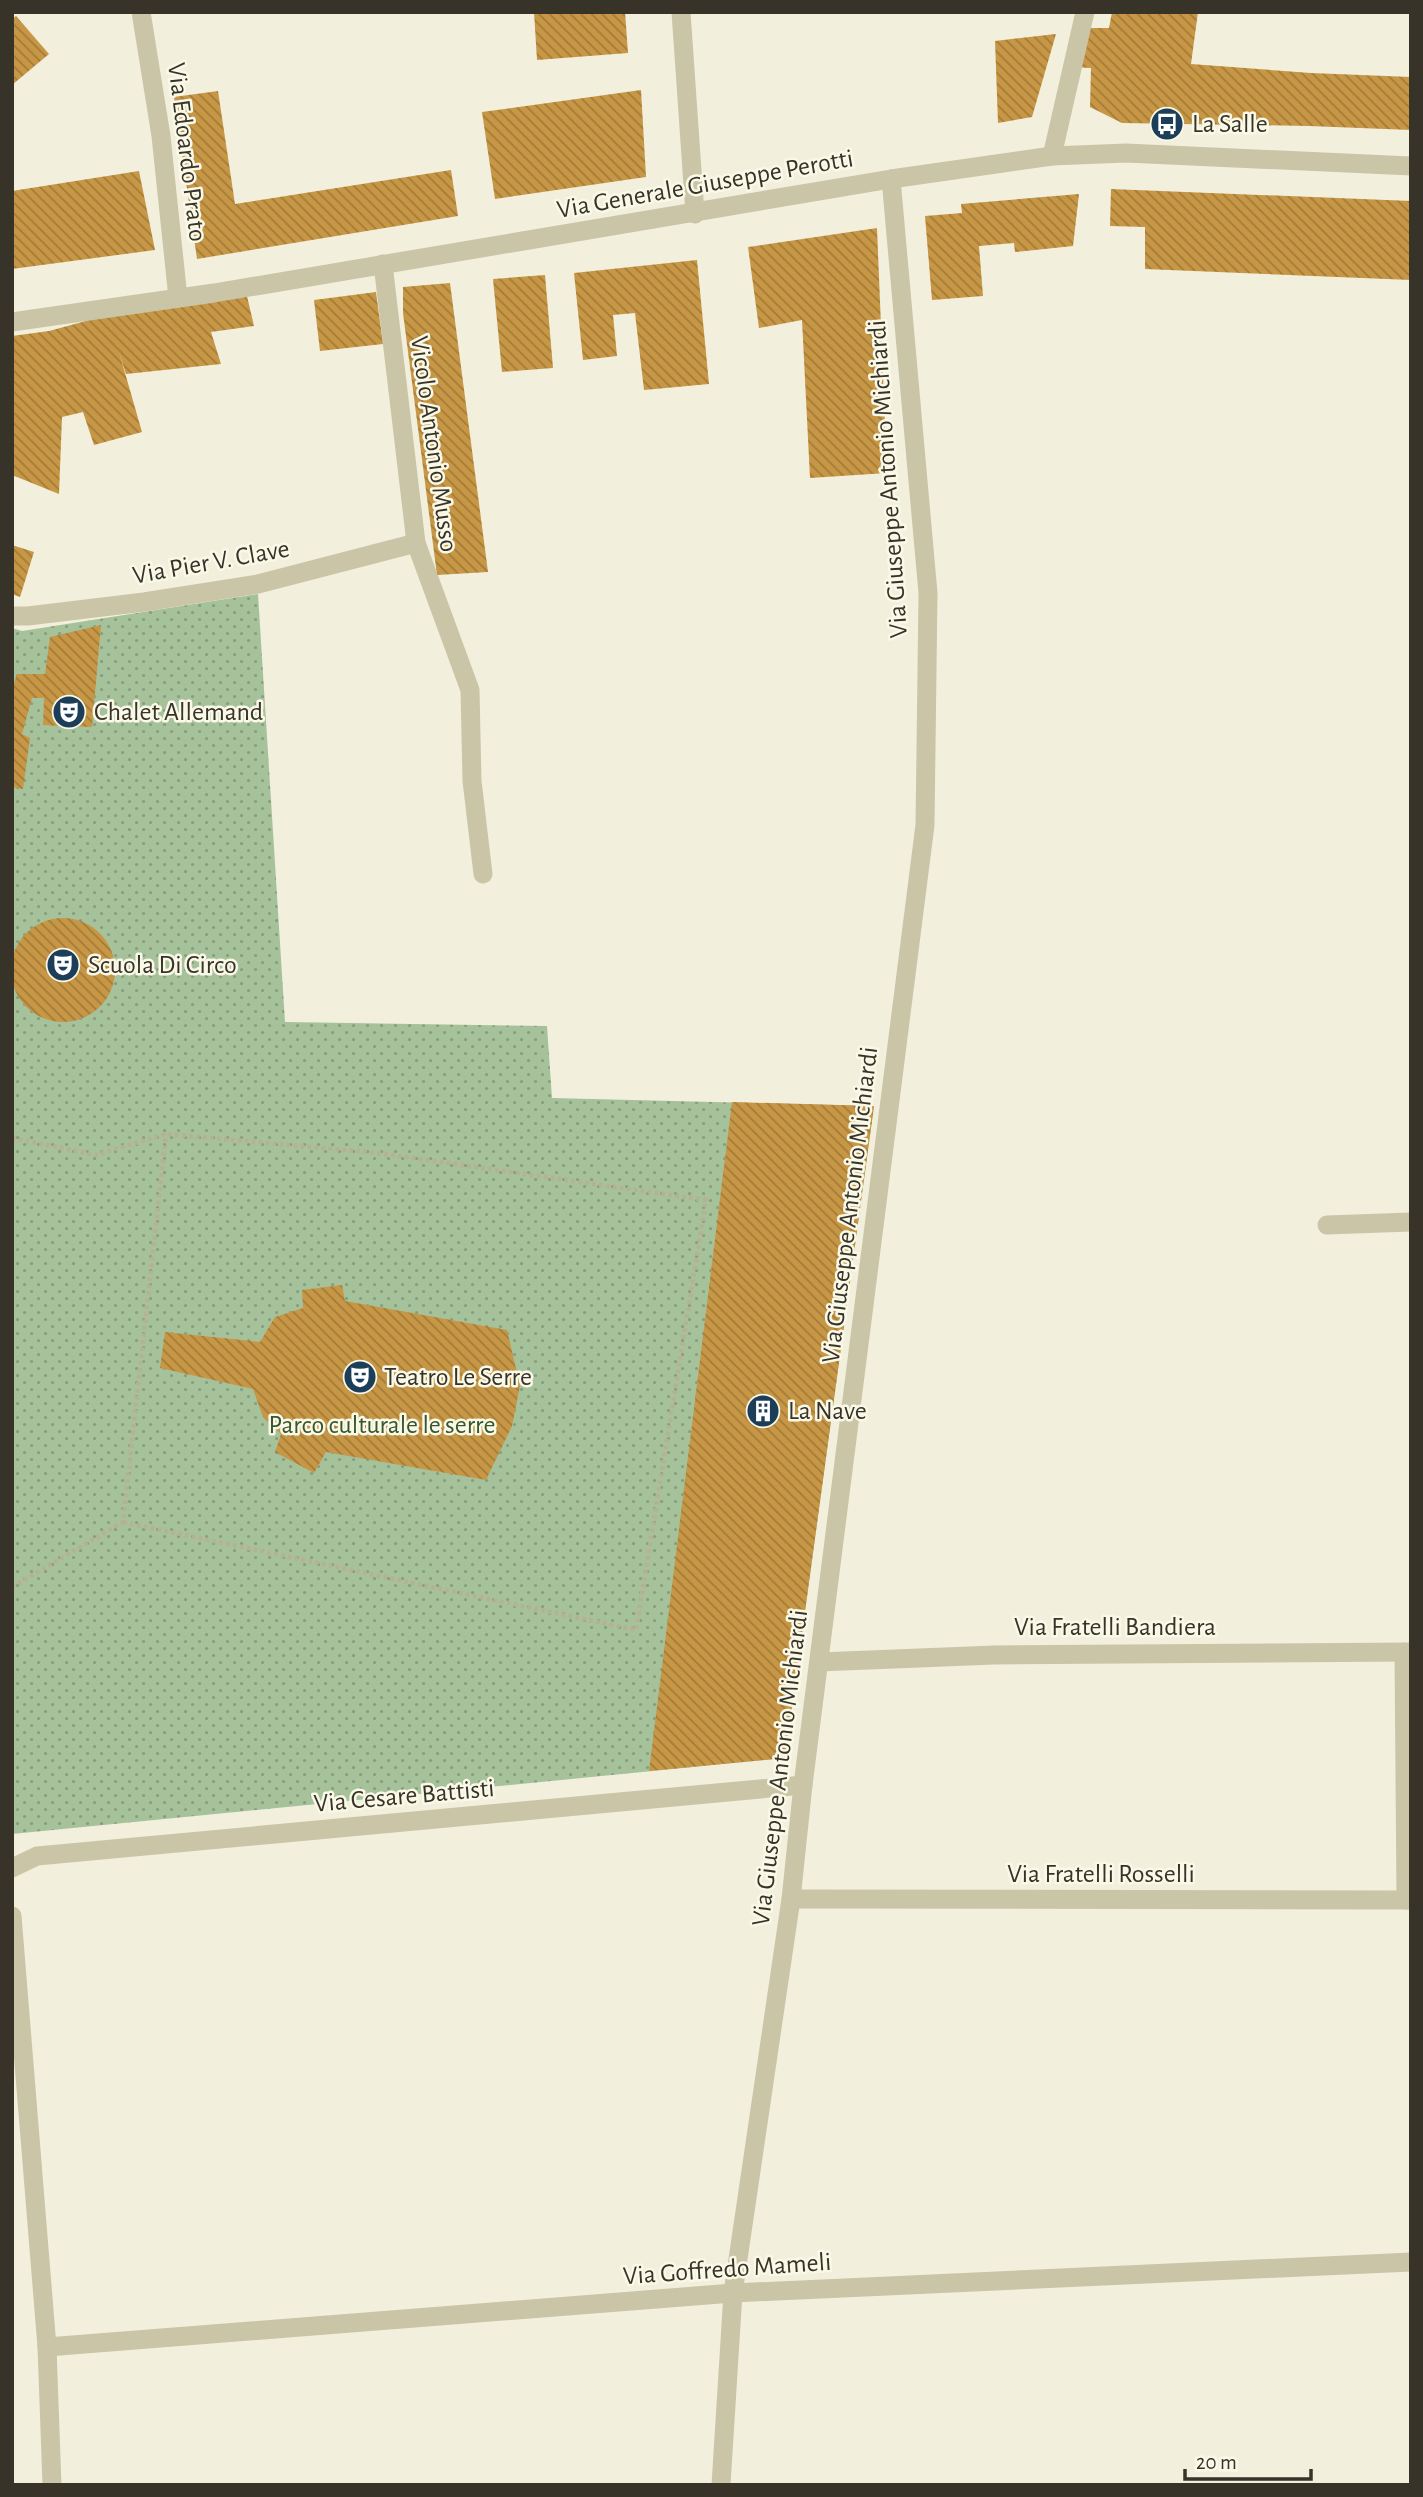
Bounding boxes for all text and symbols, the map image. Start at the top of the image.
street label: Via Edoardo Prato [163,61,211,243]
bus stop icon: La Salle [1148,105,1186,143]
place label: La Salle [1192,111,1268,137]
street label: Via Generale Giuseppe Perotti [555,145,855,223]
street label: Via Giuseppe Antonio Michiardi [864,319,912,639]
street label: Vicolo Antonio Musso [406,334,462,554]
street label: Via Pier V. Clave [131,535,291,589]
theatre icon: Chalet Allemand [50,693,88,731]
place label: Chalet Allemand [94,699,263,725]
theatre icon: Scuola Di Circo [44,946,82,984]
place label: Scuola Di Circo [88,952,237,978]
street label: Via Giuseppe Antonio Michiardi [818,1045,882,1365]
theatre icon: Teatro Le Serre [341,1358,379,1396]
place label: Teatro Le Serre [384,1364,532,1390]
building icon: La Nave [744,1392,782,1430]
place label: La Nave [788,1398,867,1424]
park label: Parco culturale le serre [269,1412,495,1438]
street label: Via Giuseppe Antonio Michiardi [748,1608,812,1928]
street label: Via Fratelli Bandiera [1014,1614,1216,1640]
street label: Via Cesare Battisti [313,1775,495,1817]
street label: Via Fratelli Rosselli [1007,1861,1195,1887]
street label: Via Goffredo Mameli [622,2249,832,2289]
scale bar [1185,2438,1311,2482]
text: 20 m [1196,2452,1237,2473]

